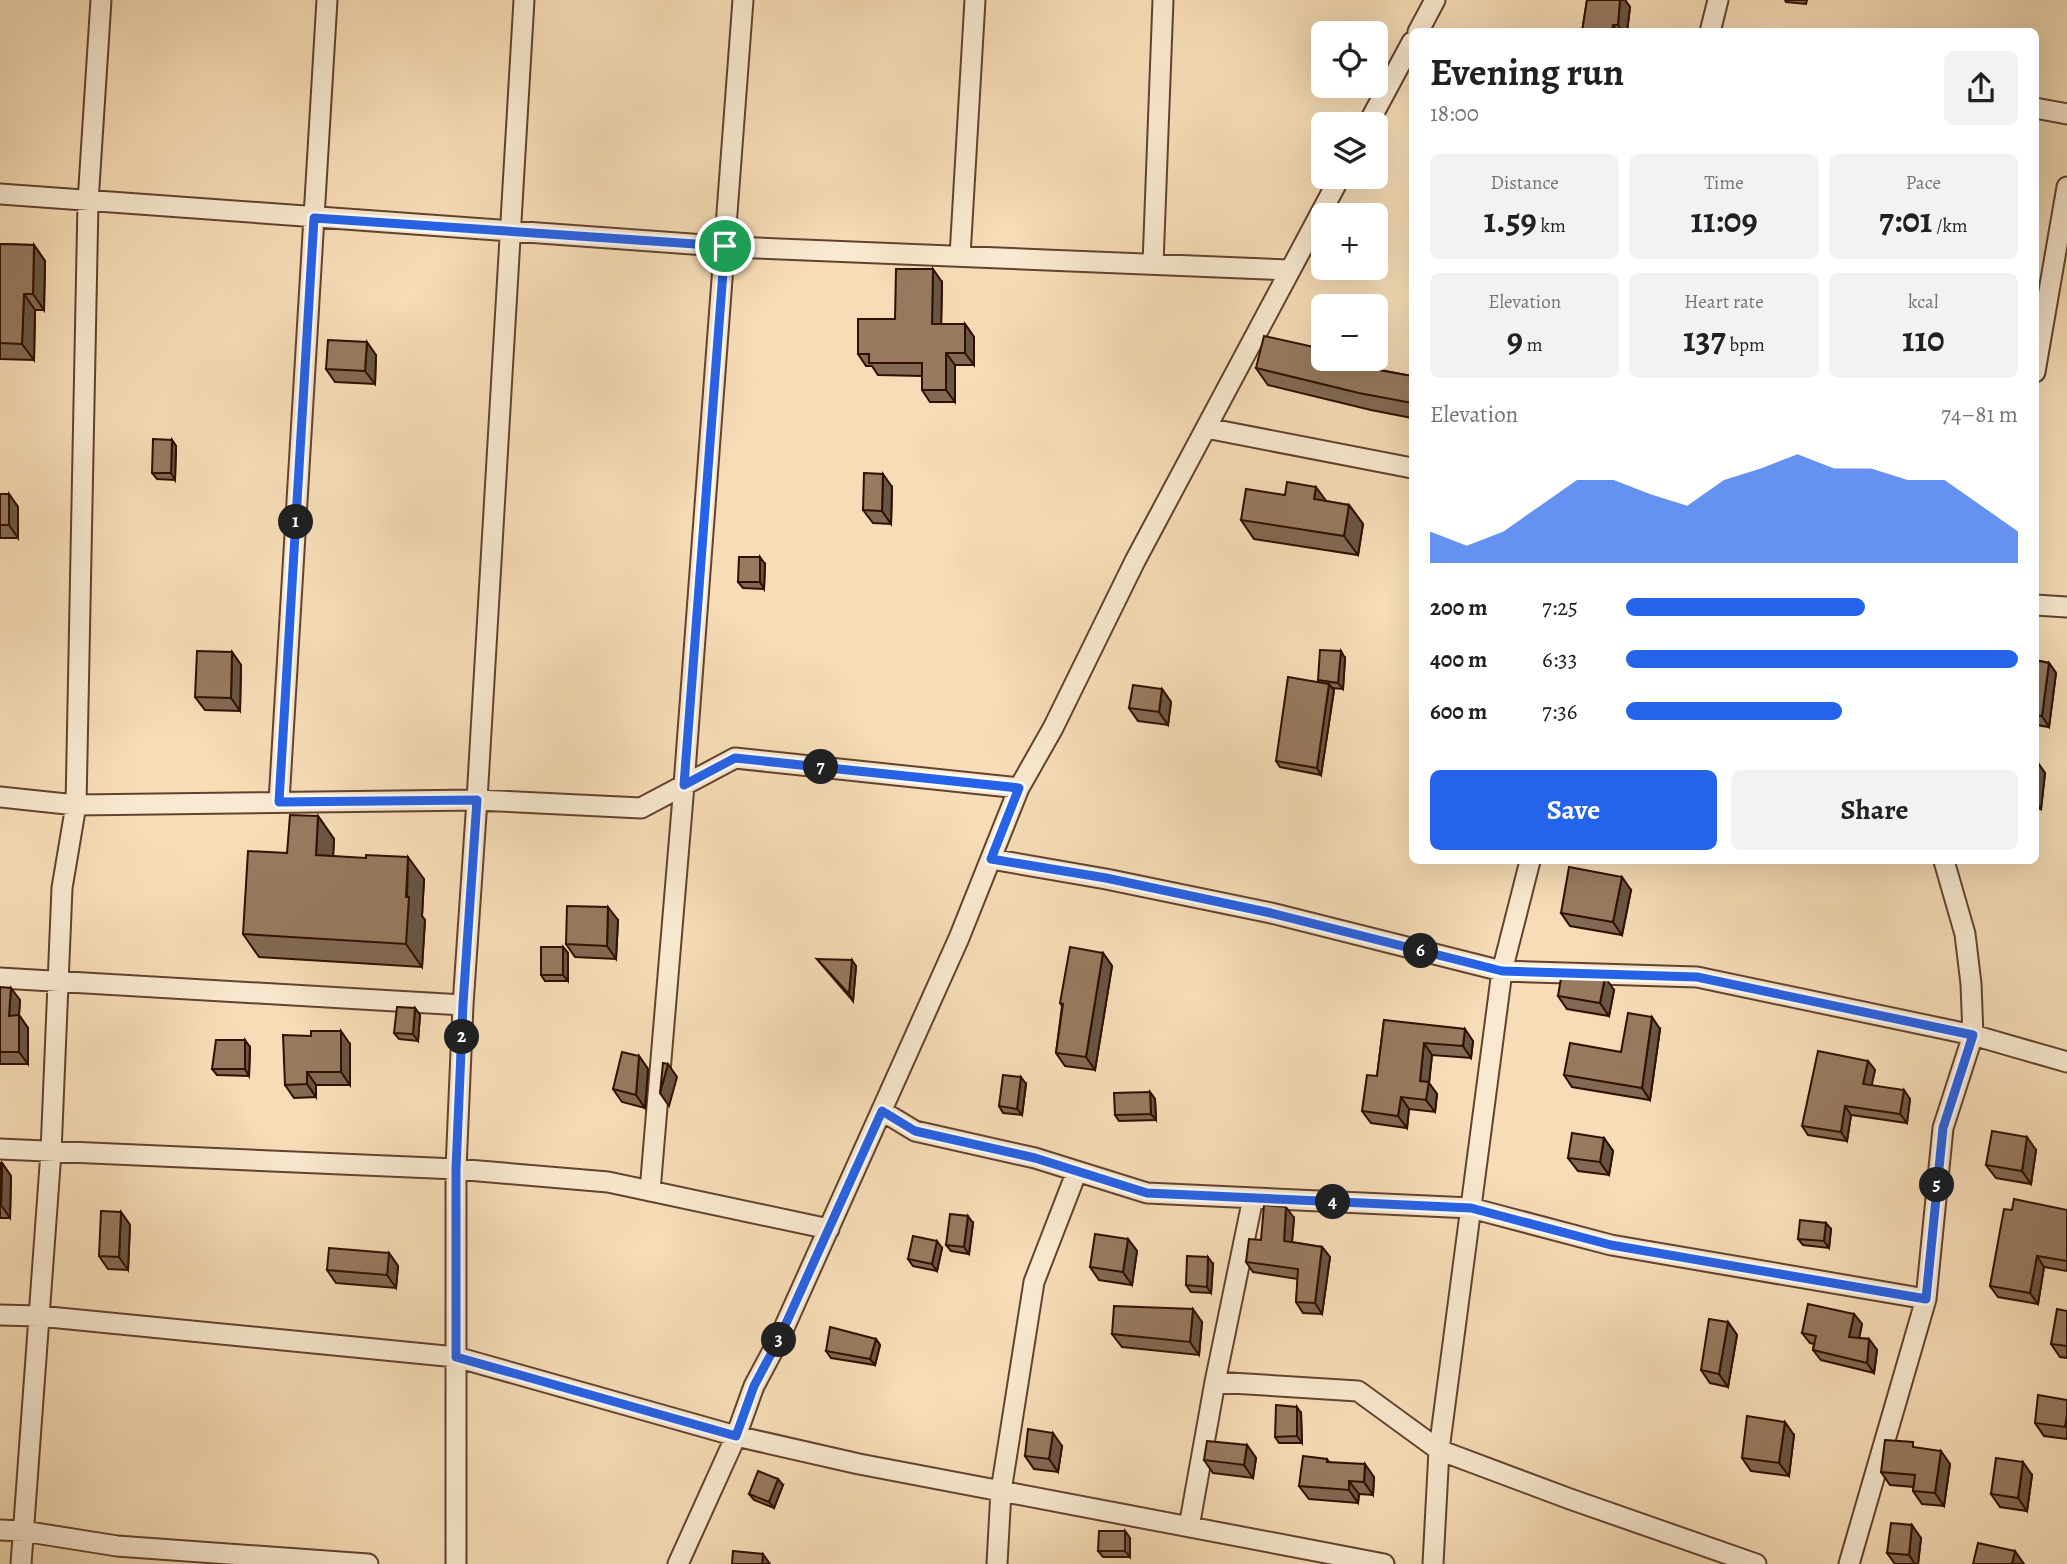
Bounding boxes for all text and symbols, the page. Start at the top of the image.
map controls [1311,21,1388,371]
button: locate [1311,21,1388,98]
text: Evening run [1430,46,1624,98]
button: share [1944,51,2018,125]
text: 18:00 [1430,98,1479,129]
button: layers [1311,112,1388,189]
text: Distance [1491,170,1559,196]
text: Time [1704,170,1744,196]
text: Pace [1906,170,1941,196]
text: 1.59 [1484,196,1537,244]
text: 11:09 [1690,196,1758,244]
text: 7:01 [1879,196,1932,244]
button: + [1311,203,1388,280]
text: km [1537,213,1566,239]
text: /km [1932,213,1968,239]
pin [695,216,755,276]
icon: arrive [706,227,744,265]
text: Elevation [1488,289,1561,315]
text: Heart rate [1684,289,1764,315]
text: kcal [1908,289,1939,315]
button: − [1311,294,1388,371]
text: 9 [1507,315,1523,363]
text: 137 [1683,315,1726,363]
text: 110 [1902,315,1945,363]
text: m [1523,332,1543,358]
text: bpm [1726,332,1765,358]
text: Elevation [1430,399,1518,430]
text: 74–81 m [1941,399,2018,430]
pin: 1 [278,504,314,540]
text: 1 [292,508,299,534]
text: 200 m [1430,592,1488,623]
text: 7:25 [1542,592,1578,623]
text: 400 m [1430,644,1487,675]
text: 6:33 [1542,644,1577,675]
text: 600 m [1430,696,1487,727]
text: 7:36 [1542,696,1577,727]
pin: 7 [804,750,838,784]
text: 7 [816,753,825,779]
button: Save [1430,770,1717,850]
button: Share [1731,770,2018,850]
pin: 6 [1404,934,1438,968]
text: 6 [1416,937,1425,963]
pin: 2 [444,1020,480,1054]
text: 2 [457,1023,466,1049]
pin: 5 [1920,1168,1954,1202]
text: 5 [1932,1171,1941,1197]
pin: 4 [1316,1184,1350,1220]
text: 4 [1328,1188,1337,1214]
pin: 3 [762,1322,796,1358]
text: 3 [774,1326,783,1352]

